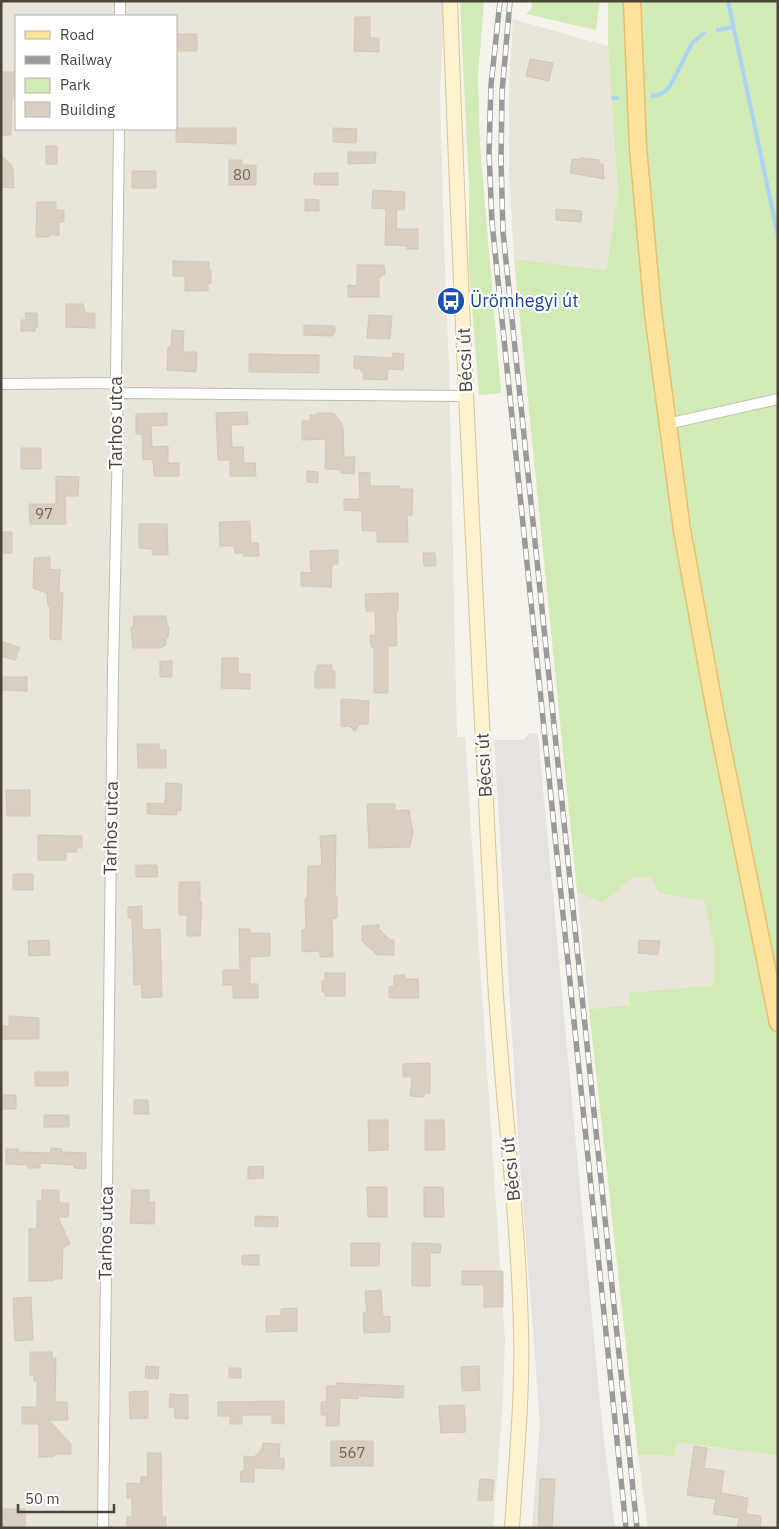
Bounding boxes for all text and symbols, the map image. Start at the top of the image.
legend [15,15,178,130]
text: Road [60,25,95,44]
text: Railway [60,50,113,69]
text: Park [60,75,90,94]
text: Building [60,100,115,119]
house number: 80 [233,165,251,184]
bus stop icon: Ürömhegyi út [436,286,466,316]
place label: Ürömhegyi út [470,289,579,312]
street label: Bécsi út [452,327,477,393]
street label: Tarhos utca [104,376,127,470]
house number: 97 [35,504,53,523]
street label: Bécsi út [470,732,497,798]
street label: Tarhos utca [98,781,123,875]
street label: Bécsi út [496,1136,525,1202]
street label: Tarhos utca [93,1186,118,1280]
house number: 567 [338,1443,366,1462]
scale bar [18,1482,114,1514]
text: 50 m [25,1489,60,1508]

